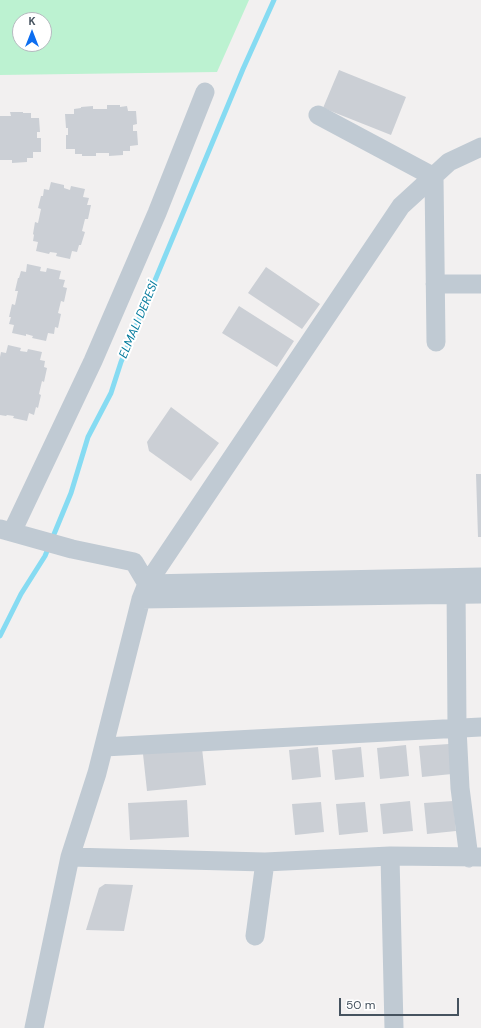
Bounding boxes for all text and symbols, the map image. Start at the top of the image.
north arrow [12,12,52,52]
text: K [28,14,36,28]
water label: ELMALI DERESİ [116,280,162,360]
scale bar [341,990,461,1016]
text: 50 m [346,997,375,1013]

